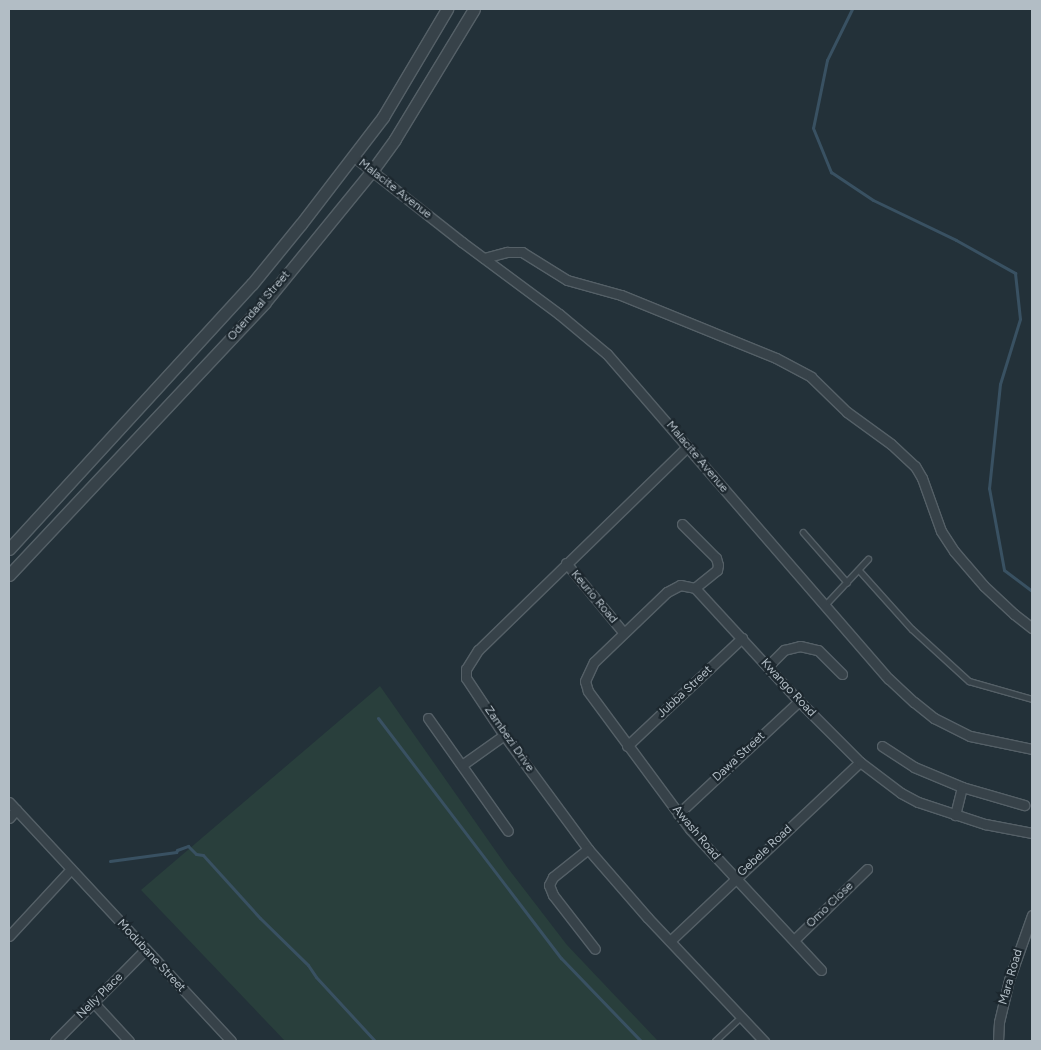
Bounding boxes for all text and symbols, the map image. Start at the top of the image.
street label: Malacite Avenue [356,156,434,222]
street label: Odendaal Street [225,268,293,344]
street label: Malacite Avenue [663,418,731,496]
street label: Keurio Road [568,568,620,626]
street label: Kwango Road [758,656,818,720]
street label: Jubba Street [655,663,715,721]
street label: Zambezi Drive [481,703,537,775]
street label: Dawa Street [710,729,768,785]
street label: Awash Road [669,803,723,863]
street label: Gebele Road [735,822,795,880]
street label: Omo Close [803,879,857,931]
street label: Modubane Street [114,917,188,995]
street label: Mara Road [996,948,1026,1006]
street label: Nelly Place [74,970,126,1022]

